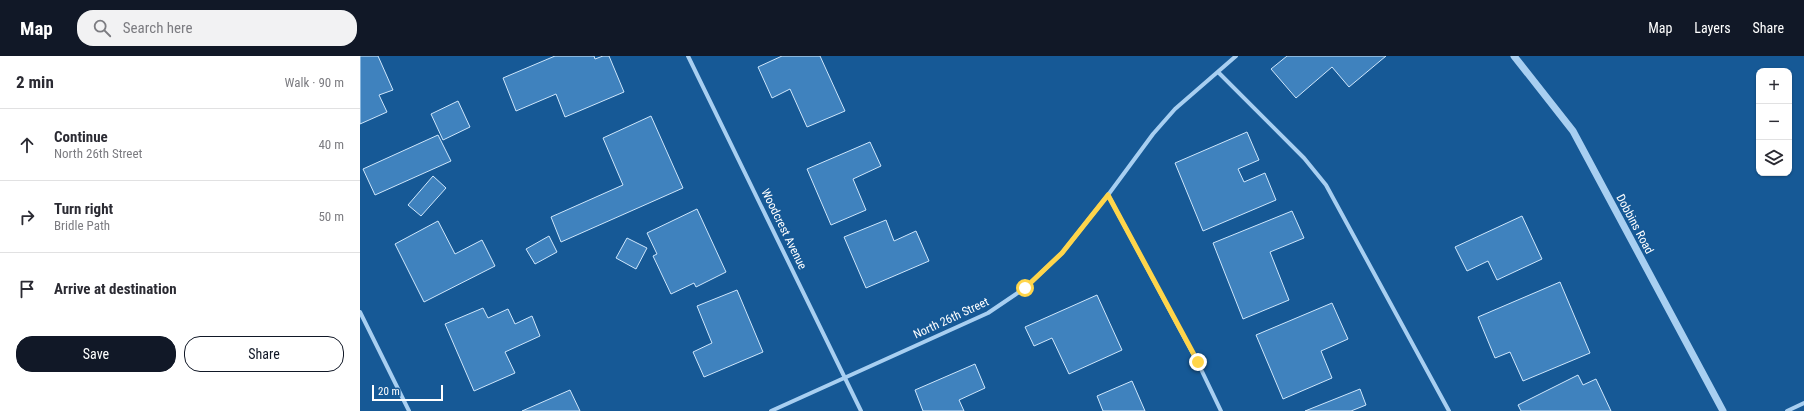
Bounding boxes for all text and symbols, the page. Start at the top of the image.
search box [77,10,357,46]
text: Map [20,17,53,40]
icon: search [91,17,113,39]
text: Search here [123,19,193,37]
text: Map [1648,20,1672,36]
text: Layers [1694,20,1731,36]
text: Share [1753,20,1784,36]
map controls [1756,68,1792,176]
button: + [1756,68,1792,104]
text: 2 min [16,72,54,92]
text: Walk · 90 m [284,75,344,90]
button: − [1756,104,1792,140]
text: Continue [54,128,108,146]
icon: ahead [16,134,38,156]
text: 40 m [318,137,344,152]
button: layers [1756,140,1792,176]
text: North 26th Street [54,146,142,161]
street label: Woodcrest Avenue [758,186,810,272]
street label: Dobbins Road [1613,192,1657,256]
text: Turn right [54,200,113,218]
icon: right [16,206,38,228]
text: 50 m [318,209,344,224]
text: Bridle Path [54,218,110,233]
icon: arrive [16,278,38,300]
route start [1016,279,1034,297]
text: Arrive at destination [54,280,177,298]
street label: North 26th Street [911,294,991,342]
button: Save [16,336,176,372]
button: Share [184,336,344,372]
route end [1189,353,1207,371]
scale bar [372,383,443,402]
text: 20 m [378,385,400,398]

